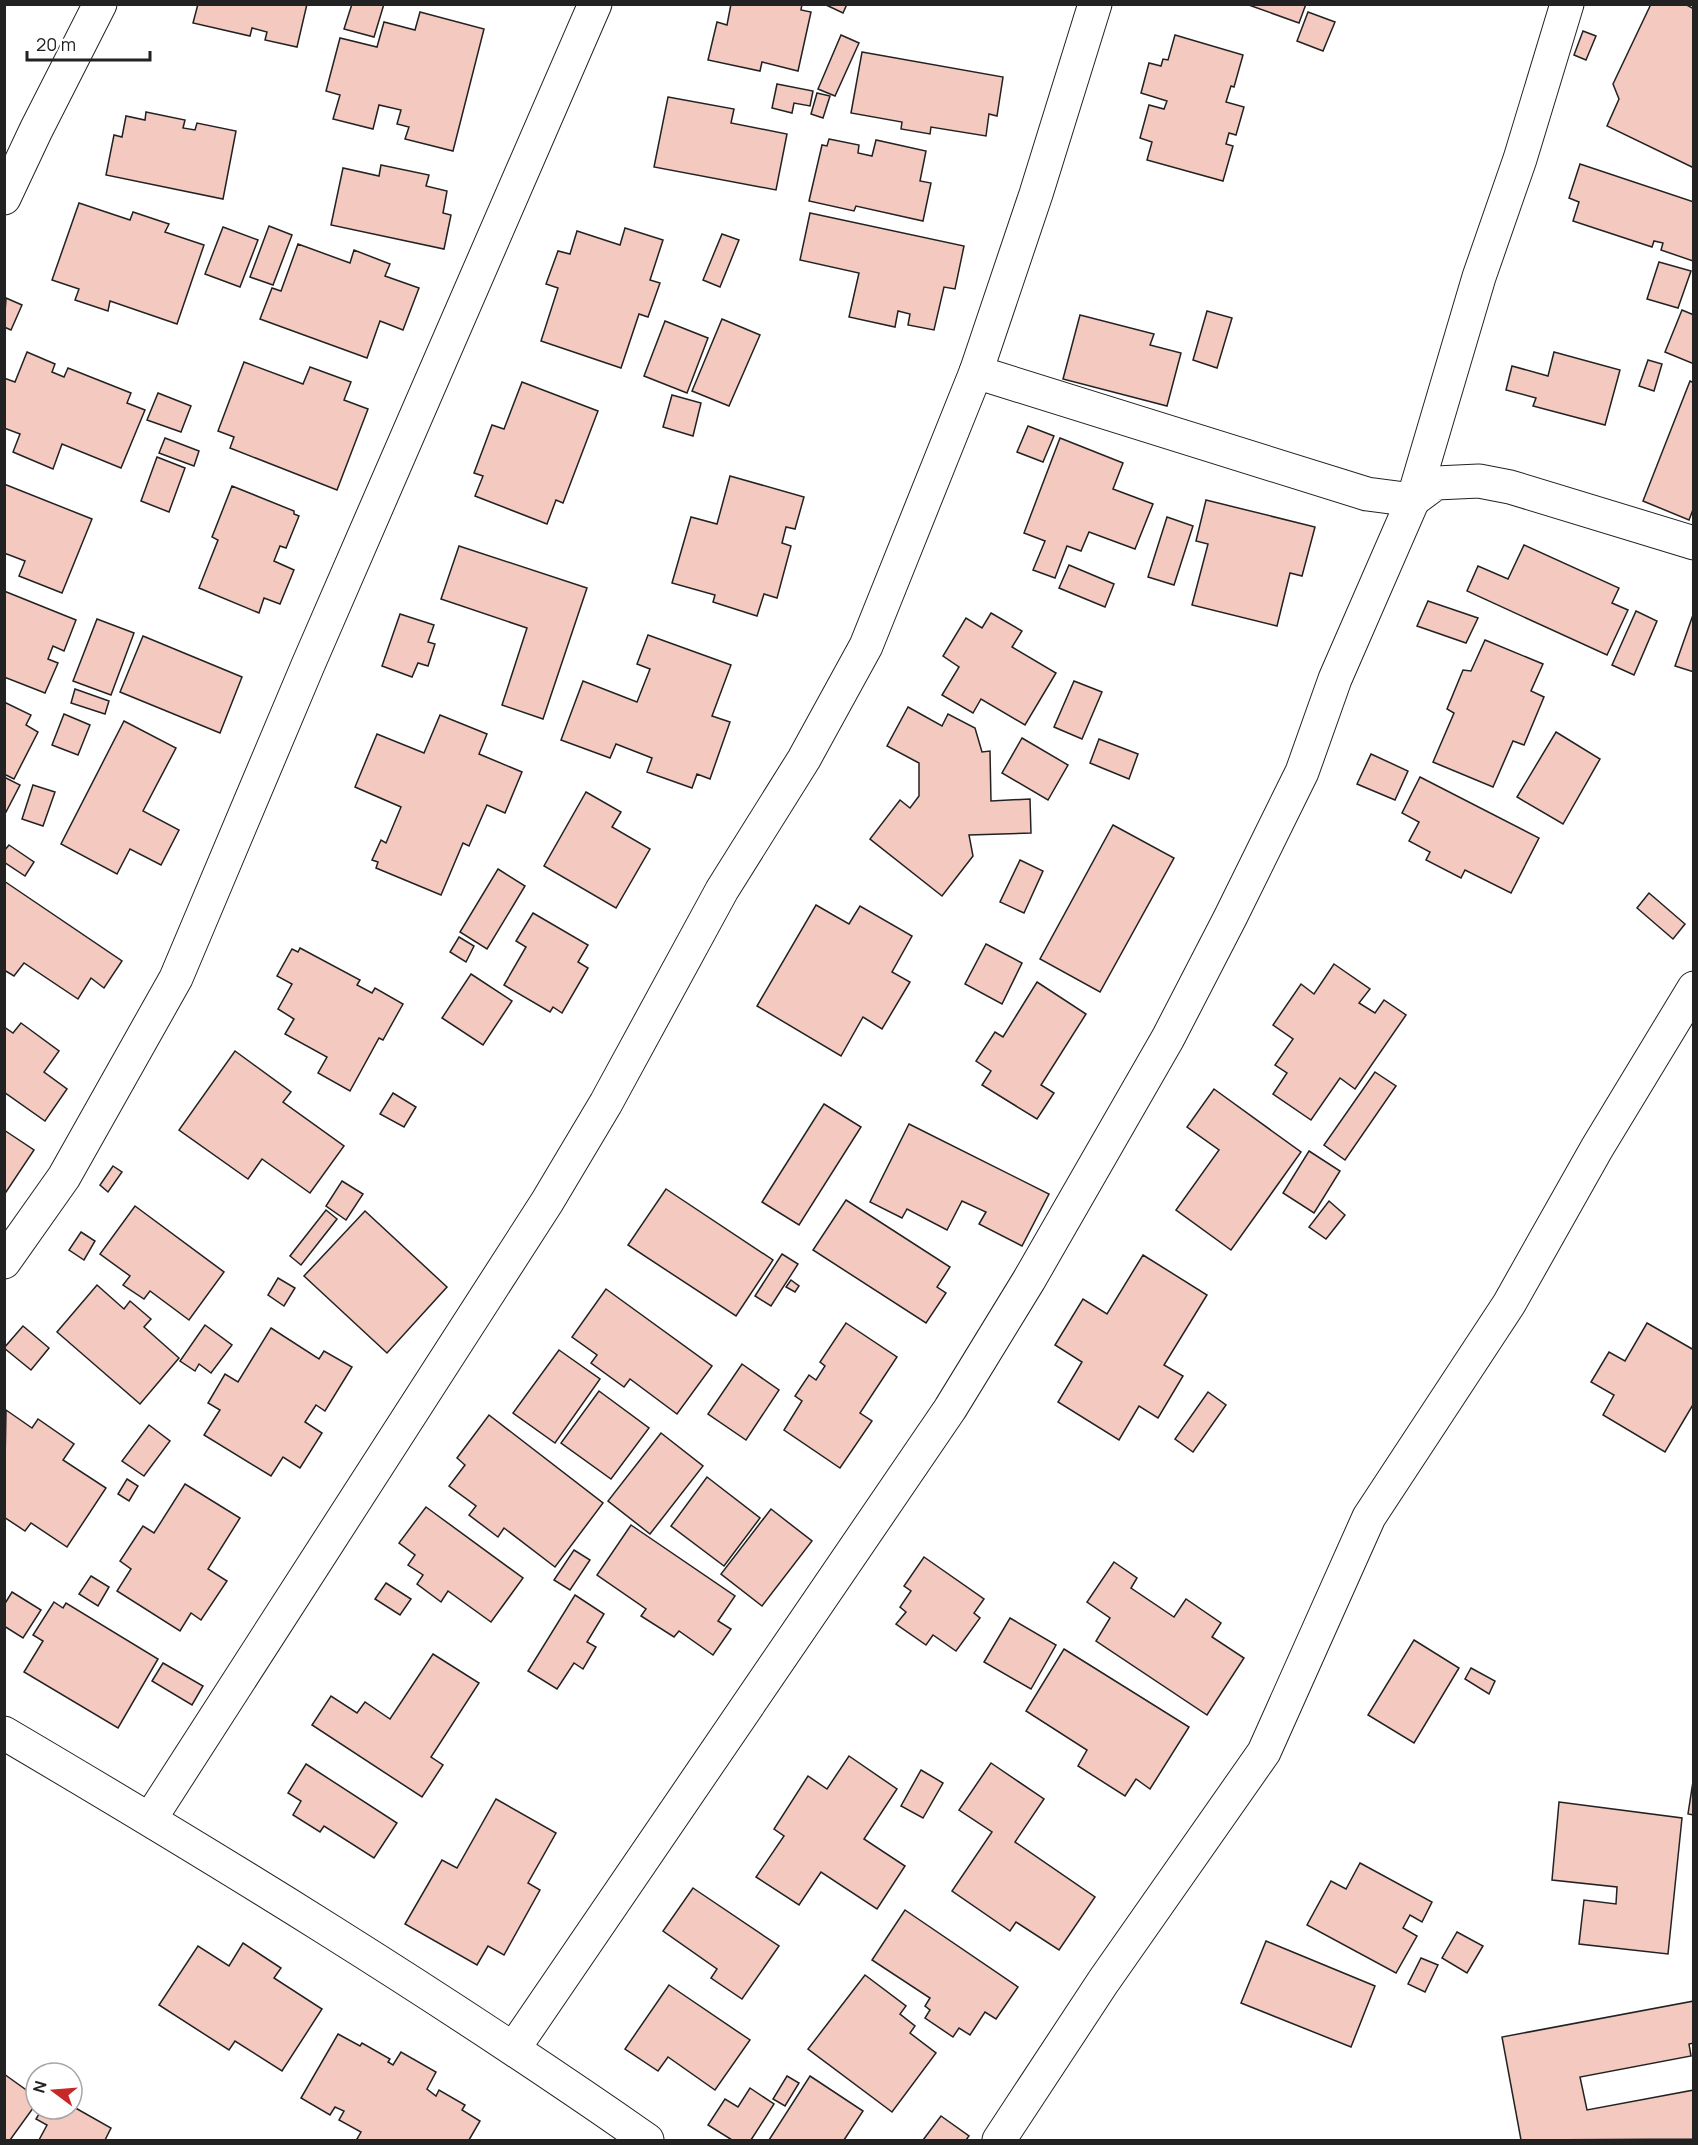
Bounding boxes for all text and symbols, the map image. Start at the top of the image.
scale bar [27,24,150,62]
text: 20 m [36,32,76,56]
north arrow [24,2061,84,2121]
text: N [27,2078,52,2095]

